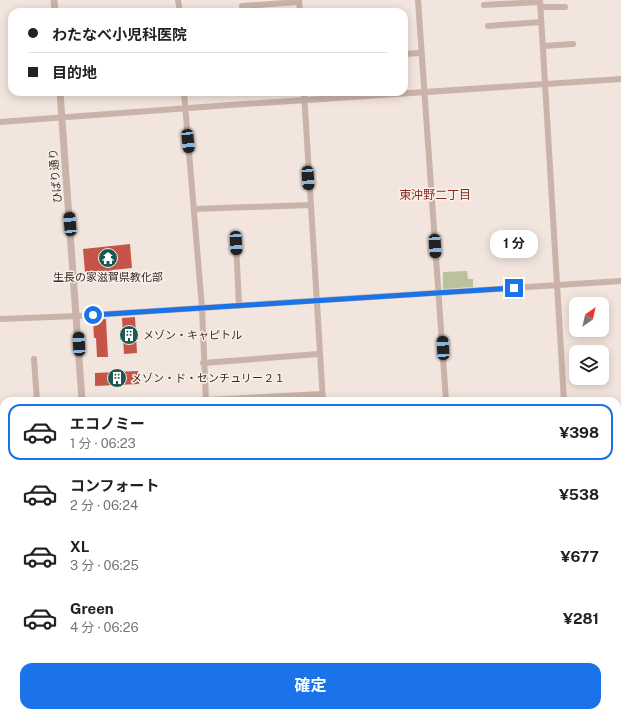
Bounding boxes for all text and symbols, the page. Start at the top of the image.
text: わたなべ小児科医院 [52,26,187,43]
text: 目的地 [52,64,97,81]
car [181,128,195,154]
street label: ひばり通り [47,148,63,204]
car [301,166,315,190]
district label: 東沖野二丁目 [399,188,471,202]
car [63,212,77,236]
callout: 1 分 [490,230,538,258]
car [229,231,243,255]
car [428,234,442,258]
text: 1 分 [503,236,525,251]
temple icon: 生長の家滋賀県教化部 [97,247,119,269]
place label: 生長の家滋賀県教化部 [53,271,163,283]
route end [505,279,523,297]
north arrow [569,297,609,337]
map controls [569,297,609,385]
route start [84,306,102,324]
building icon: メゾン・キャピトル [118,324,140,346]
place label: メゾン・キャピトル [143,329,242,341]
car [72,332,86,356]
car [436,336,450,360]
button: layers [569,345,609,385]
building icon: メゾン・ド・センチュリー２１ [106,367,128,389]
place label: メゾン・ド・センチュリー２１ [131,372,285,384]
icon: car [22,414,58,450]
text: エコノミー [70,415,145,432]
text: ¥398 [559,424,599,441]
text: 1 分 · 06:23 [70,436,136,451]
icon: car [22,476,58,512]
text: コンフォート [70,477,160,494]
text: ¥538 [559,486,599,503]
text: 2 分 · 06:24 [70,498,138,513]
icon: car [22,538,58,574]
text: XL [70,538,89,555]
text: ¥677 [561,548,599,565]
text: 3 分 · 06:25 [70,558,139,573]
icon: car [22,600,58,636]
text: Green [70,600,114,617]
text: ¥281 [563,610,599,627]
text: 4 分 · 06:26 [70,620,139,635]
button: 確定 [20,663,601,709]

